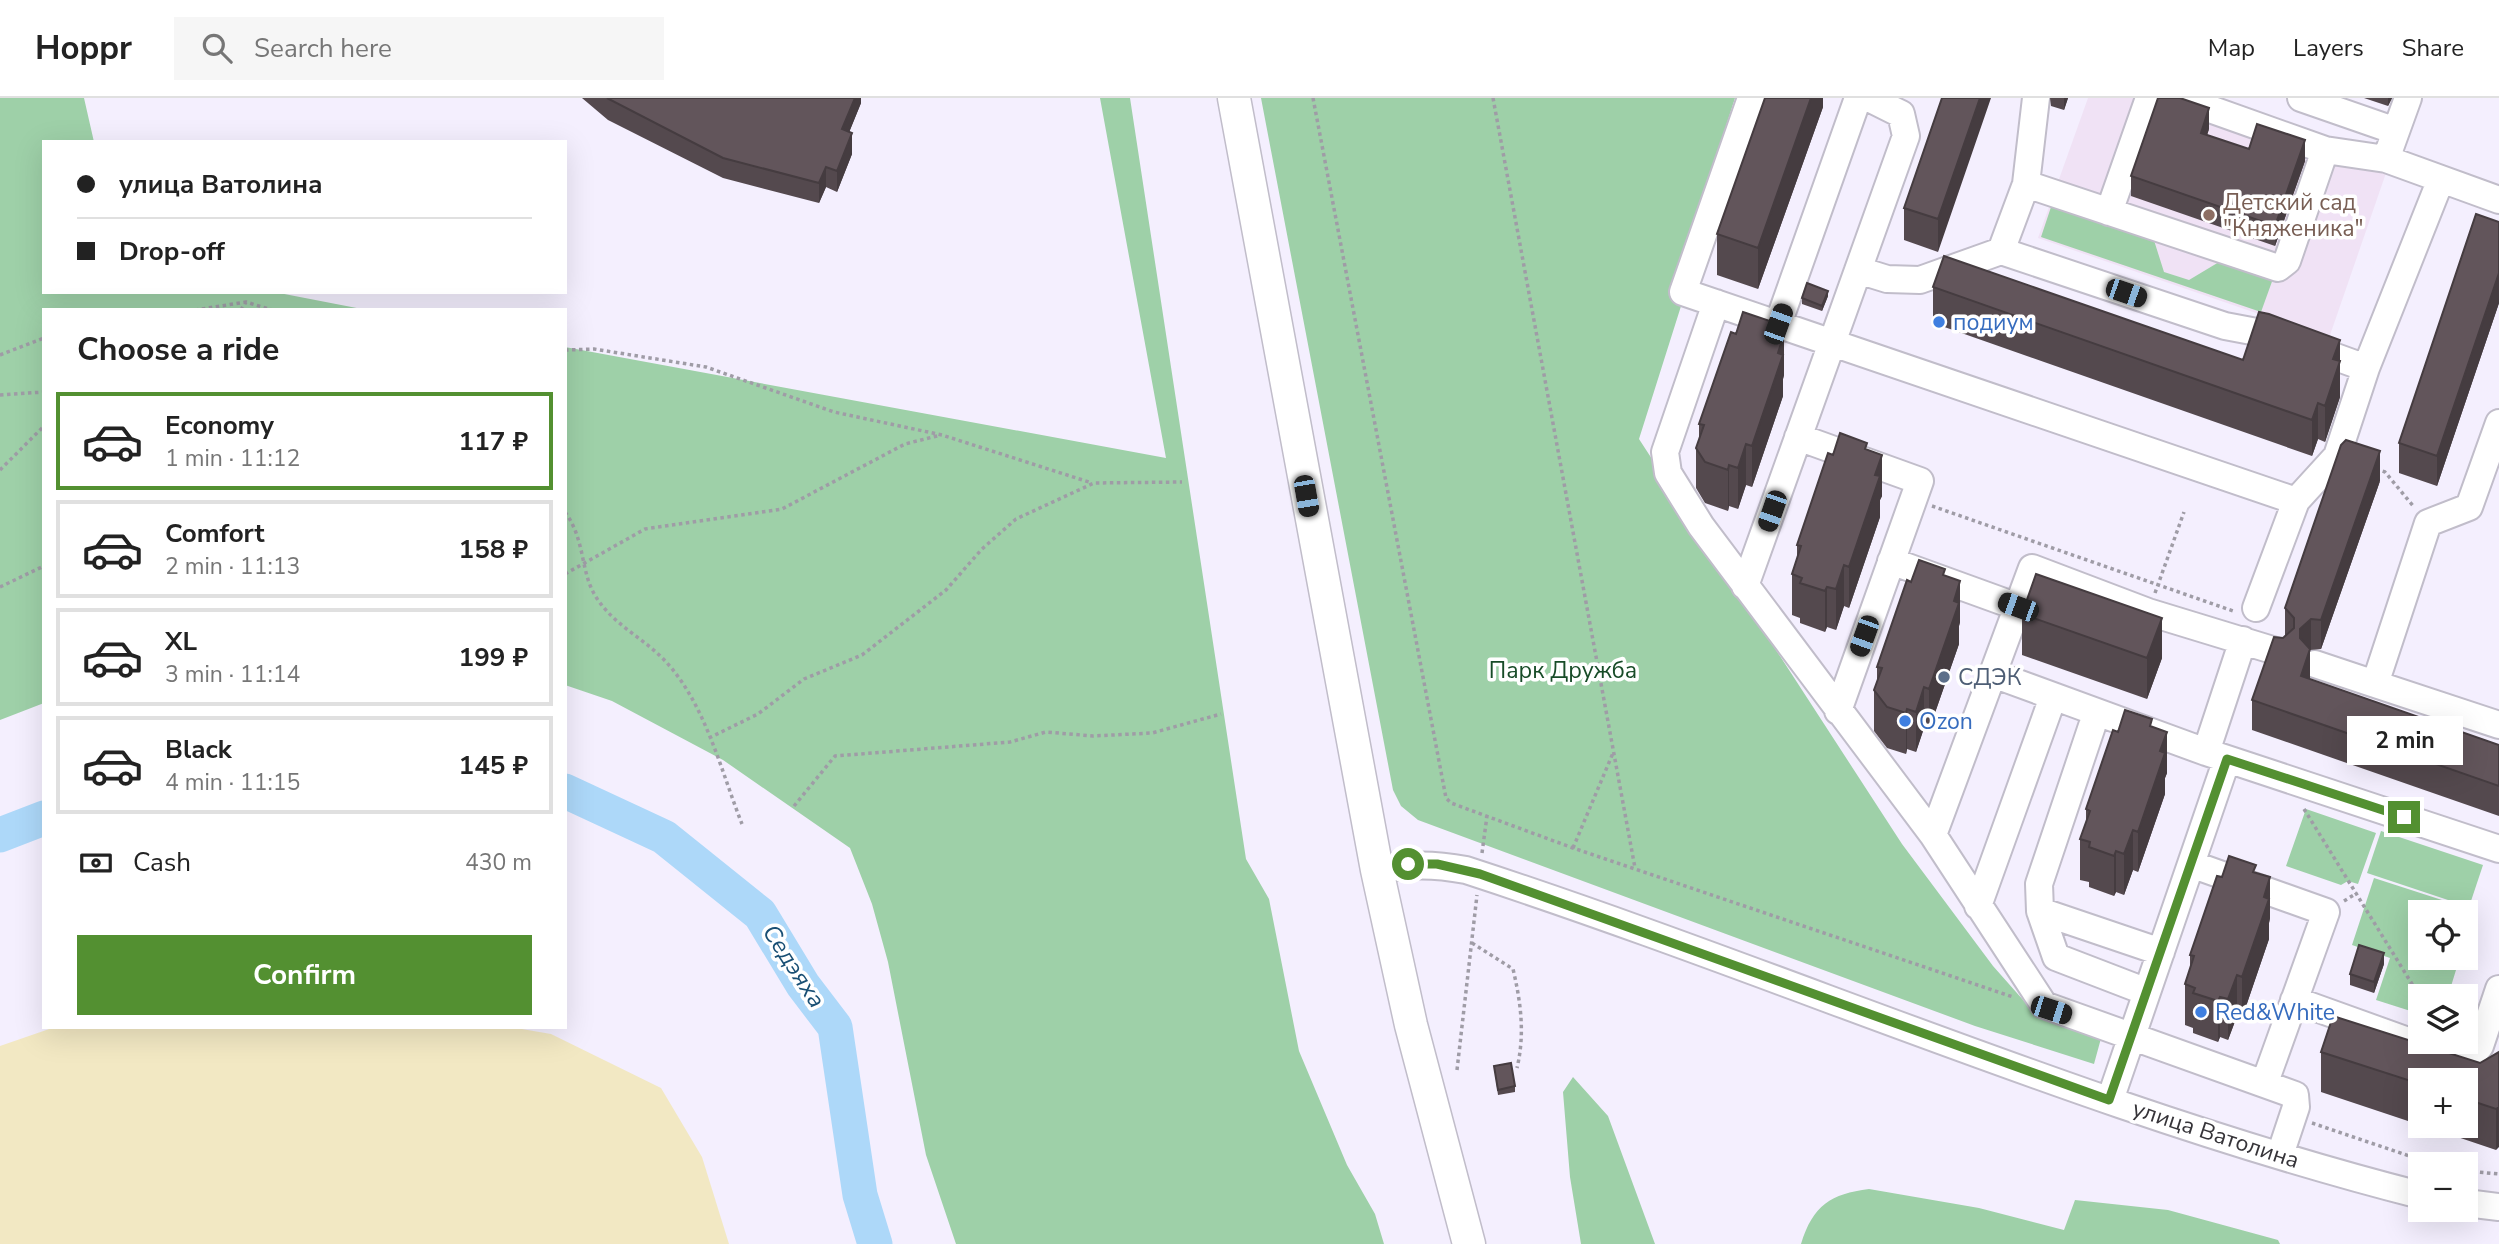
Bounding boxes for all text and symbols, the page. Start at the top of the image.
search box [174,17,664,80]
text: Hoppr [35,26,132,71]
icon: search [198,29,236,67]
text: Search here [254,31,392,66]
text: Map [2208,32,2255,64]
text: Layers [2293,32,2364,64]
text: Share [2402,32,2464,64]
text: улица Ватолина [119,167,323,202]
place label: Детский сад "Княженика" [2223,187,2364,244]
marker: Детский сад "Княженика" [2201,207,2217,223]
text: Drop-off [119,234,225,269]
car [2103,276,2150,310]
car [1761,301,1796,347]
place label: подиум [1953,307,2034,338]
marker: подиум [1931,314,1947,330]
text: Choose a ride [77,328,279,371]
text: Economy [165,408,274,443]
icon: car [81,410,144,473]
text: 117 ₽ [459,424,528,459]
text: 1 min · 11:12 [165,443,300,474]
car [1293,473,1320,519]
car [1756,488,1789,534]
text: Comfort [165,516,265,551]
icon: car [81,518,144,581]
text: 158 ₽ [459,532,528,567]
text: 2 min · 11:13 [165,551,300,582]
car [1995,590,2042,624]
car [1847,613,1882,659]
text: XL [165,624,197,659]
icon: car [81,626,144,689]
text: 199 ₽ [459,640,528,675]
park label: Парк Дружба [1489,655,1637,686]
text: 3 min · 11:14 [165,659,300,690]
place label: СДЭК [1958,662,2022,693]
marker: СДЭК [1936,669,1952,685]
place label: Ozon [1919,706,1973,737]
marker: Ozon [1897,713,1913,729]
callout: 2 min [2346,716,2462,764]
text: 2 min [2375,725,2435,756]
text: Black [165,732,232,767]
icon: car [81,734,144,797]
text: 145 ₽ [459,748,528,783]
text: 4 min · 11:15 [165,767,300,798]
route end [2388,801,2420,833]
icon: cash [77,844,115,882]
text: Cash [133,845,191,880]
text: 430 m [465,847,532,878]
route start [1392,848,1424,880]
map controls [2408,900,2478,1222]
button: locate [2408,900,2478,970]
water label: Седэяха [755,918,833,1014]
button: Confirm [77,935,532,1015]
button: layers [2408,984,2478,1054]
car [2028,994,2075,1026]
place label: Red&White [2215,997,2335,1028]
marker: Red&White [2193,1004,2209,1020]
button: + [2408,1068,2478,1138]
street label: улица Ватолина [2129,1093,2303,1176]
button: − [2408,1152,2478,1222]

